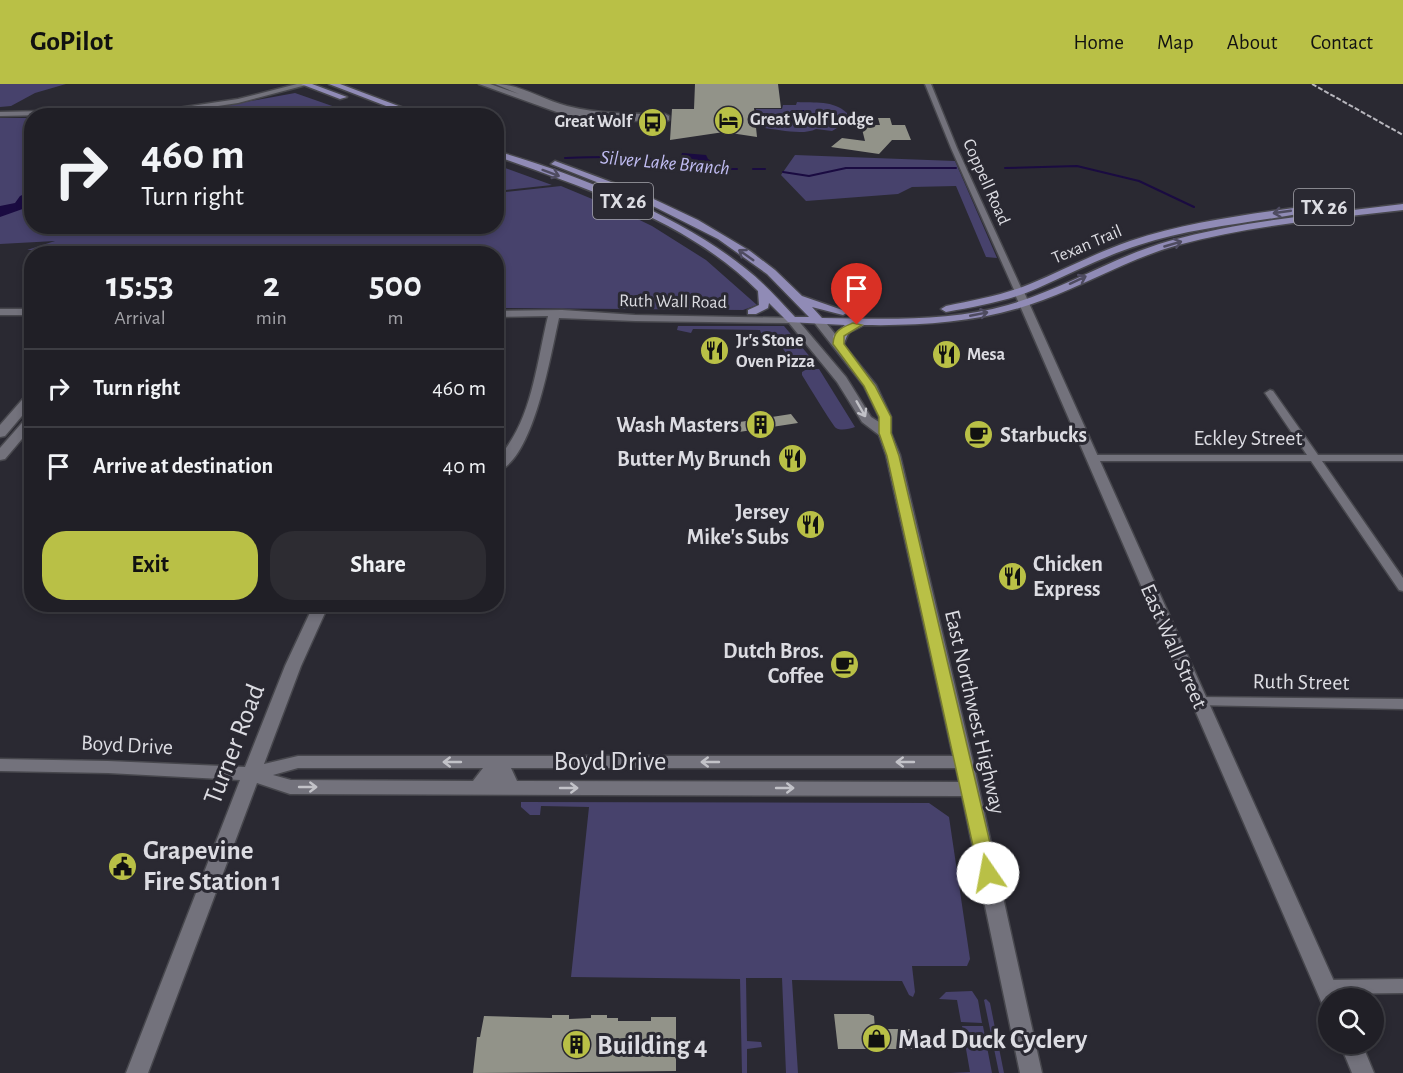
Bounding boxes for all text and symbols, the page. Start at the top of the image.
text: GoPilot [30,28,113,56]
text: Home [1073,32,1124,53]
text: Map [1157,32,1194,53]
text: About [1227,32,1277,53]
text: Contact [1310,32,1373,53]
hotel icon: Great Wolf Lodge [713,104,745,136]
bus stop icon: Great Wolf [637,106,669,138]
place label: Great Wolf Lodge [750,111,874,129]
place label: Great Wolf [554,113,634,131]
icon: right [42,132,120,210]
text: 460 m [141,134,245,176]
street label: Coppell Road [959,136,1013,228]
water label: Silver Lake Branch [599,147,731,179]
one-way arrow [542,169,560,180]
text: Turn right [141,183,244,210]
road number: TX 26 [593,183,653,219]
road number: TX 26 [1294,189,1354,225]
one-way arrow [1273,207,1293,218]
street label: Texan Trail [1049,222,1125,268]
one-way arrow [1163,238,1182,249]
one-way arrow [739,249,755,261]
pin [831,263,882,325]
text: 15:53 [106,267,174,303]
text: 2 [263,267,280,303]
text: 500 [369,267,422,303]
icon: arrive [840,272,873,305]
one-way arrow [1068,274,1086,286]
street label: Ruth Wall Road [619,292,727,312]
text: Arrival [114,308,166,328]
text: min [256,308,287,328]
text: m [387,308,403,328]
one-way arrow [968,308,988,319]
place label: Jr's Stone Oven Pizza [736,332,815,371]
restaurant icon: Jr's Stone Oven Pizza [699,335,731,367]
restaurant icon: Mesa [930,339,962,371]
place label: Mesa [967,346,1005,364]
icon: right [42,372,75,405]
text: Turn right [93,377,180,399]
text: 460 m [432,377,486,399]
one-way arrow [855,400,867,417]
building icon: Wash Masters [744,409,776,441]
place label: Wash Masters [616,414,739,436]
cafe icon: Starbucks [963,419,995,451]
place label: Starbucks [1000,424,1087,446]
street label: Eckley Street [1194,427,1302,449]
restaurant icon: Butter My Brunch [776,443,808,475]
place label: Butter My Brunch [617,448,771,471]
icon: arrive [42,450,75,483]
text: Arrive at destination [93,455,273,477]
text: 40 m [443,455,486,477]
place label: Jersey Mike's Subs [687,501,789,548]
restaurant icon: Jersey Mike's Subs [794,509,826,541]
button: Exit [42,531,258,600]
button: Share [270,531,486,600]
place label: Chicken Express [1033,553,1103,600]
restaurant icon: Chicken Express [996,561,1028,593]
street label: East Wall Street [1137,580,1211,712]
street label: East Northwest Highway [941,608,1009,817]
place label: Dutch Bros. Coffee [723,640,824,687]
cafe icon: Dutch Bros. Coffee [829,648,861,680]
street label: Ruth Street [1252,670,1350,694]
street label: Turner Road [199,680,269,808]
street label: Boyd Drive [81,732,173,758]
street label: Boyd Drive [554,748,666,776]
one-way arrow [443,756,463,768]
one-way arrow [701,756,721,768]
one-way arrow [896,756,916,768]
one-way arrow [297,781,317,793]
one-way arrow [559,782,579,794]
one-way arrow [775,782,795,794]
place label: Grapevine Fire Station 1 [143,837,282,895]
position arrow [956,841,1020,905]
public building icon: Grapevine Fire Station 1 [106,850,138,882]
map controls [1318,988,1384,1054]
button: search [1318,988,1384,1054]
shop icon: Mad Duck Cyclery [861,1023,893,1055]
place label: Mad Duck Cyclery [898,1026,1088,1054]
building icon: Building 4 [560,1029,592,1061]
place label: Building 4 [597,1032,708,1059]

